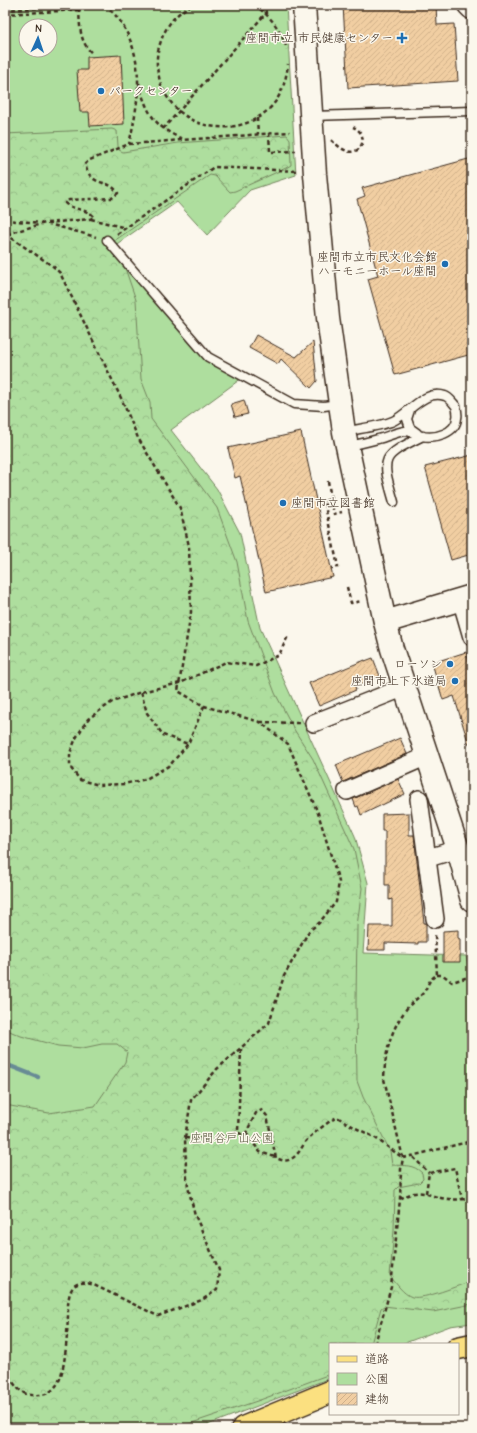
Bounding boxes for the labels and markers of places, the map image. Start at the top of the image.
place label: 座間市立 市民健康センター [245,31,393,45]
marker: 座間市立 市民健康センター [396,32,408,44]
place label: パークセンター [109,84,193,98]
marker: パークセンター [96,86,106,96]
place label: 座間市立市民文化会館 ハーモニーホール座間 [317,250,437,278]
marker: 座間市立市民文化会館 ハーモニーホール座間 [440,259,450,269]
place label: 座間市立図書館 [291,496,375,510]
marker: 座間市立図書館 [278,498,288,508]
place label: ローソン [394,657,442,671]
marker: ローソン [445,659,455,669]
place label: 座間市上下水道局 [351,674,447,688]
marker: 座間市上下水道局 [450,676,460,686]

